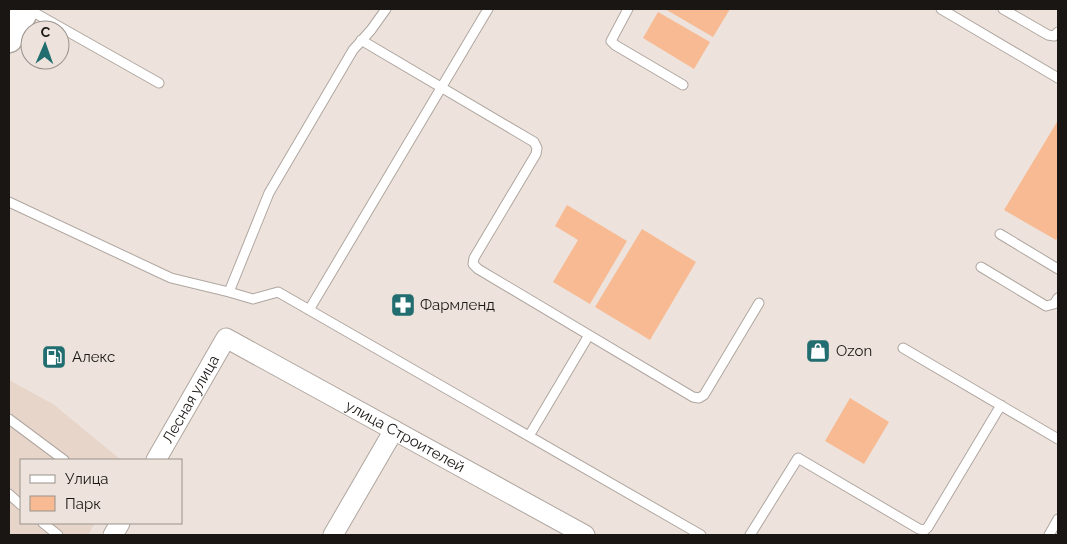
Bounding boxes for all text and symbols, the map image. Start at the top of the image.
north arrow [20,20,70,70]
text: С [40,24,51,40]
pharmacy icon: Фармленд [390,292,416,318]
place label: Фармленд [420,296,495,314]
shop icon: Ozon [805,338,831,364]
place label: Ozon [836,342,872,360]
fuel station icon: Алекс [41,344,67,370]
place label: Алекс [72,348,115,366]
street label: Лесная улица [158,352,223,447]
street label: улица Строителей [342,396,468,476]
legend [20,459,182,524]
text: Улица [65,470,109,488]
text: Парк [65,495,101,513]

